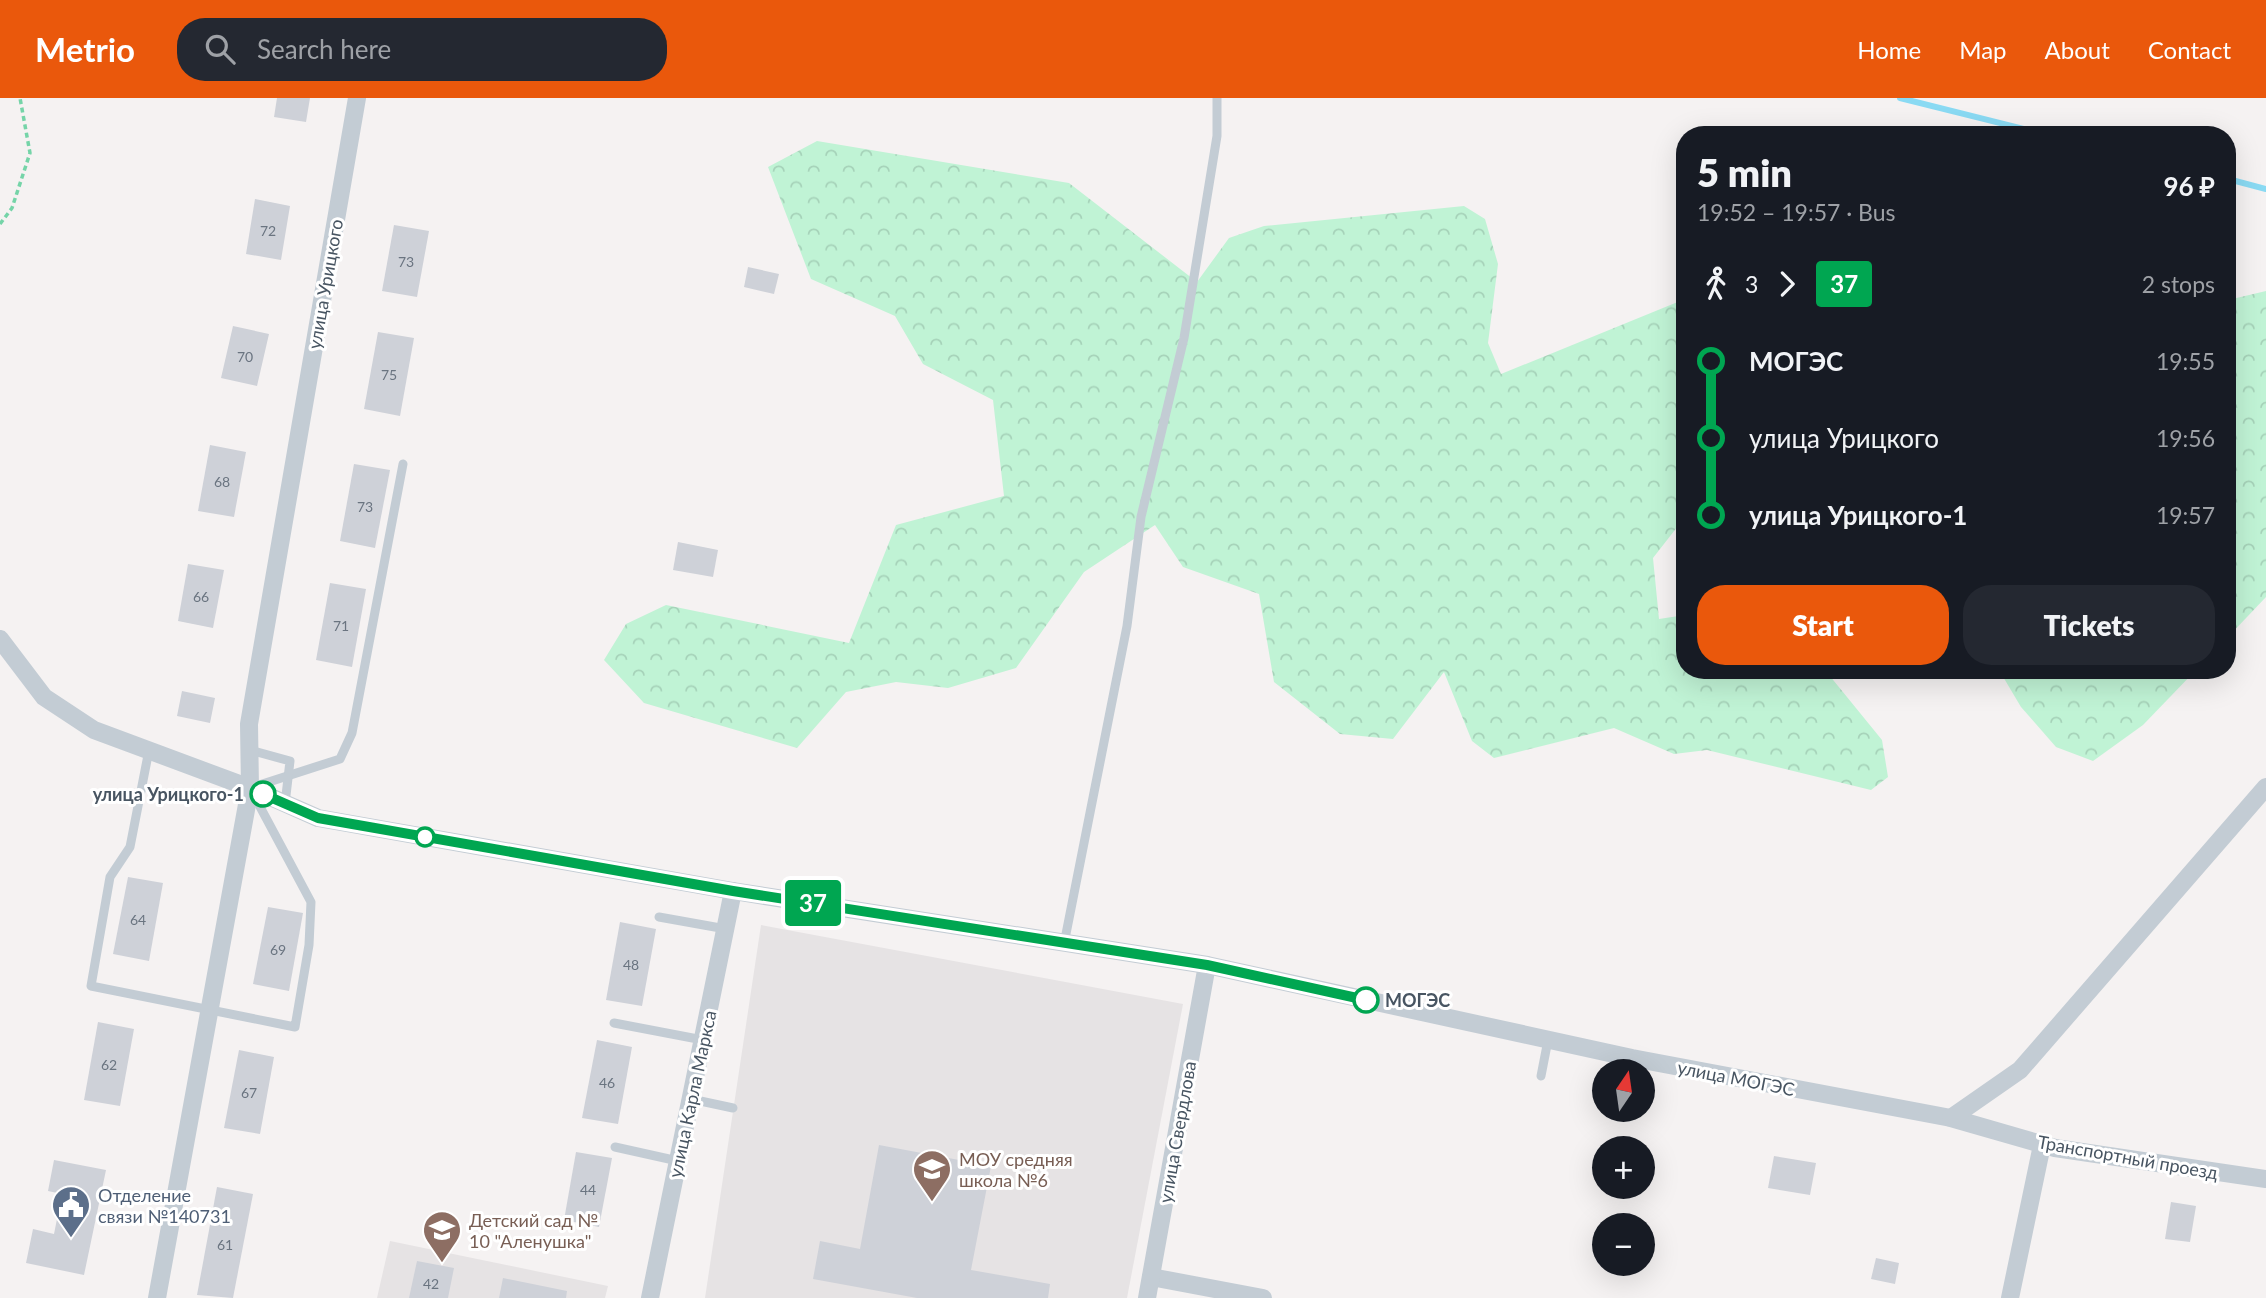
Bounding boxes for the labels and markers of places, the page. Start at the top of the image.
marker: улица Урицкого-1 [250,781,276,807]
place label: улица Урицкого-1 [93,783,244,805]
unlabelled marker [415,827,435,847]
marker: МОГЭС [1353,987,1379,1013]
place label: МОГЭС [1385,989,1450,1011]
school or university icon: МОУ средняя школа №6 [911,1148,953,1203]
place label: МОУ средняя школа №6 [959,1148,1073,1191]
public building icon: Отделение связи №140731 [50,1184,92,1239]
place label: Отделение связи №140731 [98,1184,231,1227]
school or university icon: Детский сад № 10 "Аленушка" [421,1209,463,1264]
place label: Детский сад № 10 "Аленушка" [469,1209,598,1252]

